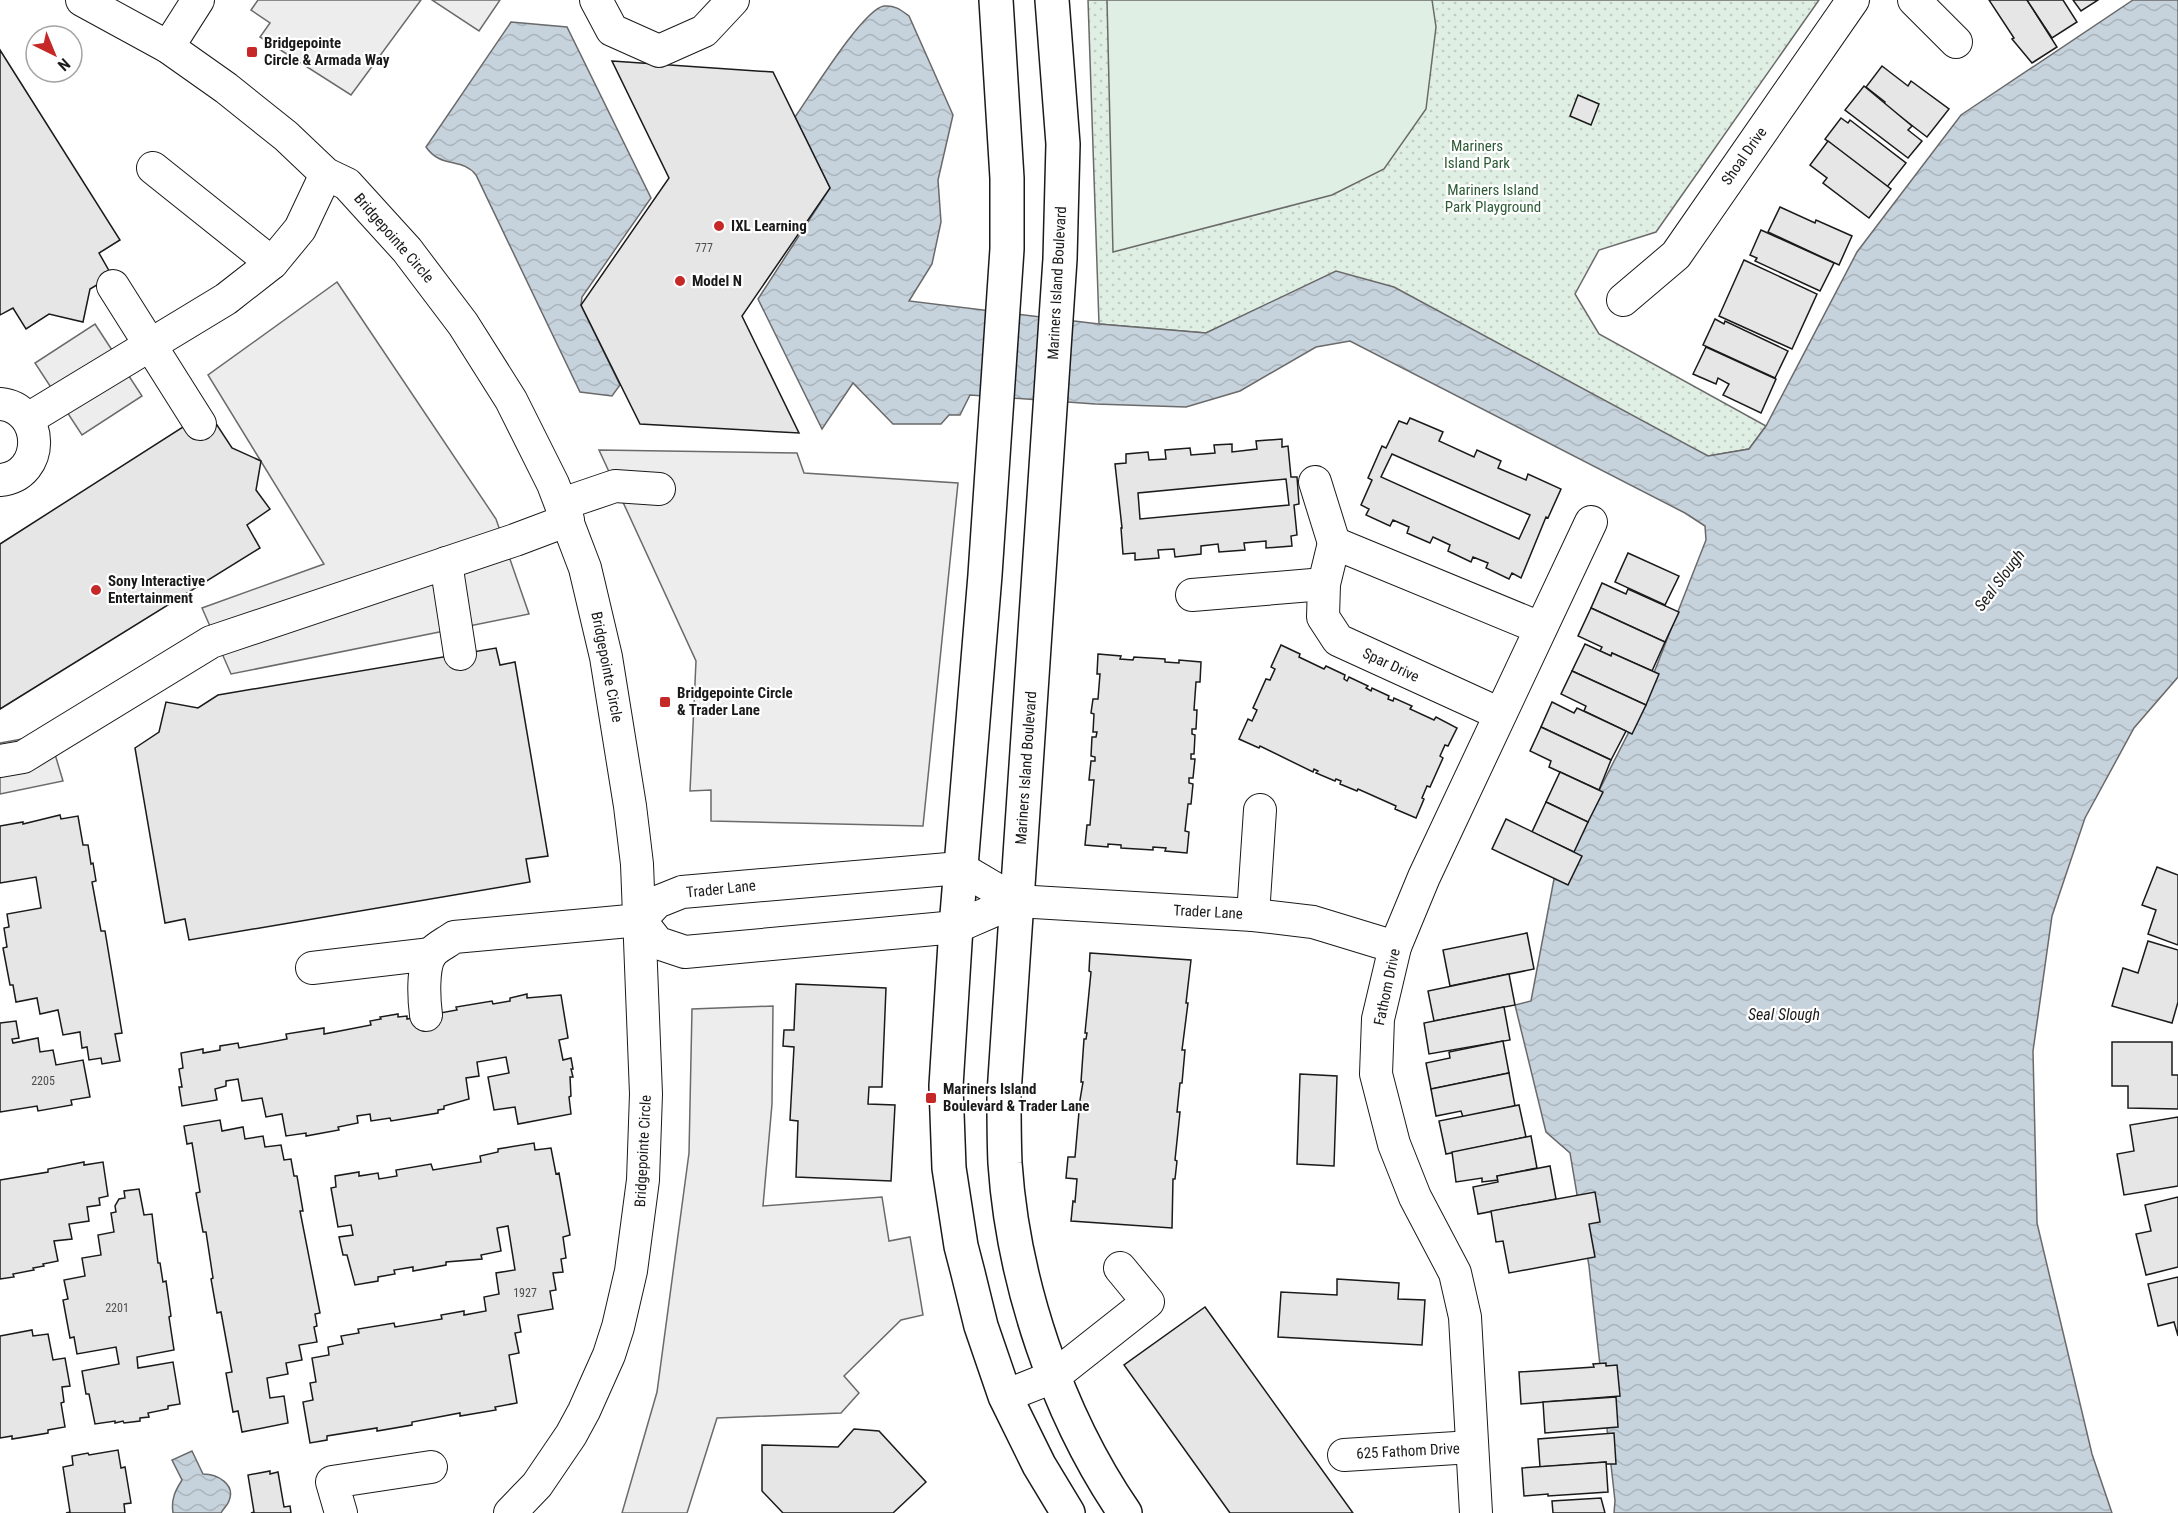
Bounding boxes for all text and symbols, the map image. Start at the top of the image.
north arrow [24,24,84,84]
place label: Bridgepointe Circle & Armada Way [264,34,390,69]
marker: Bridgepointe Circle & Armada Way [245,45,259,59]
text: N [54,54,74,75]
street label: Shoal Drive [1718,124,1770,188]
park label: Mariners Island Park [1444,137,1510,172]
park label: Mariners Island Park Playground [1445,181,1541,216]
street label: Bridgepointe Circle [350,190,438,286]
street label: Mariners Island Boulevard [1044,206,1070,360]
place label: IXL Learning [731,217,807,235]
marker: IXL Learning [712,219,726,233]
house number: 777 [695,241,713,255]
place label: Model N [692,272,742,290]
marker: Model N [673,274,687,288]
water label: Seal Slough [1970,546,2029,615]
place label: Sony Interactive Entertainment [108,572,205,607]
marker: Sony Interactive Entertainment [89,583,103,597]
street label: Bridgepointe Circle [587,610,627,724]
street label: Spar Drive [1360,644,1422,686]
place label: Bridgepointe Circle & Trader Lane [677,684,793,719]
street label: Mariners Island Boulevard [1012,691,1040,845]
marker: Bridgepointe Circle & Trader Lane [658,695,672,709]
street label: Trader Lane [685,876,757,902]
street label: Trader Lane [1173,901,1243,923]
street label: Fathom Drive [1370,947,1404,1027]
water label: Seal Slough [1748,1005,1820,1024]
house number: 2205 [31,1074,55,1088]
place label: Mariners Island Boulevard & Trader Lane [943,1080,1090,1115]
marker: Mariners Island Boulevard & Trader Lane [924,1091,938,1105]
street label: Bridgepointe Circle [631,1094,655,1208]
house number: 1927 [513,1286,537,1300]
house number: 2201 [105,1301,129,1315]
street label: 625 Fathom Drive [1356,1439,1460,1463]

